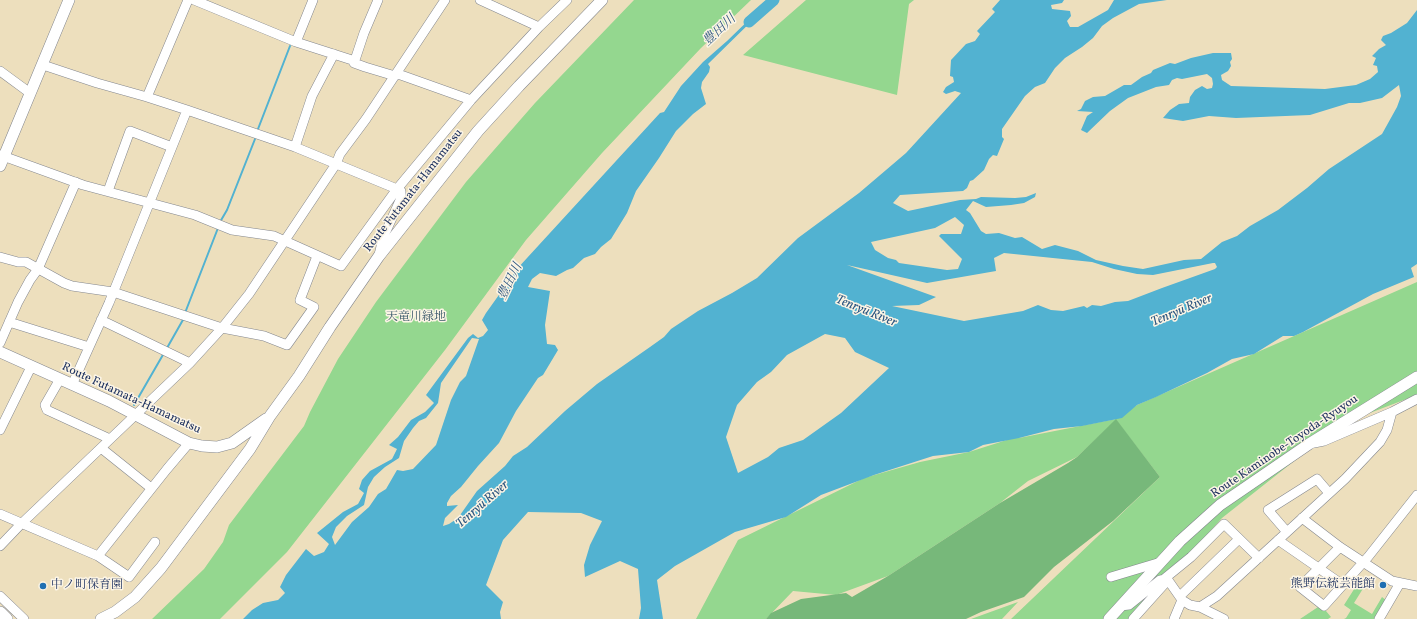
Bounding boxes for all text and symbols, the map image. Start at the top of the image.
water label: 豊田川 [700,12,740,50]
street label: Route Futamata-Hamamatsu [362,127,466,255]
water label: 豊田川 [495,261,527,303]
water label: Tenryū River [1149,291,1215,331]
water label: Tenryū River [833,293,899,331]
park label: 天竜川緑地 [386,311,446,325]
street label: Route Futamata-Hamamatsu [59,360,203,438]
street label: Route Kaminobe-Toyoda-Ryuyou [1209,392,1361,502]
water label: Tenryū River [454,478,512,532]
place label: 熊野伝統芸能館 [1291,578,1375,592]
place label: 中ノ町保育園 [51,579,123,593]
marker: 熊野伝統芸能館 [1378,580,1388,590]
marker: 中ノ町保育園 [38,581,48,591]

